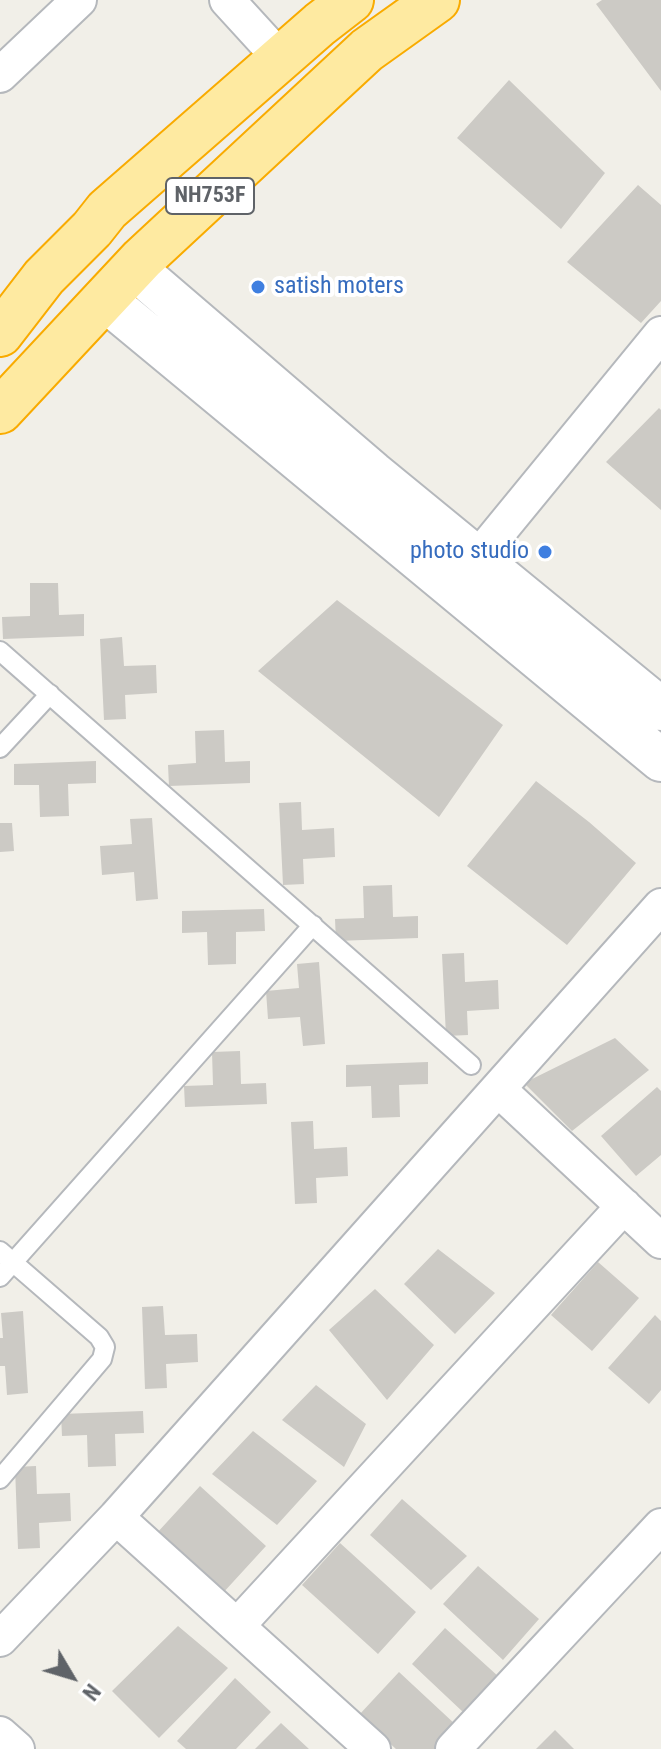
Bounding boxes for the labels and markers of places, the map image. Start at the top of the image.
place label: satish moters [274,273,404,301]
marker: satish moters [249,278,267,296]
place label: photo studio [410,538,529,566]
marker: photo studio [536,543,554,561]

